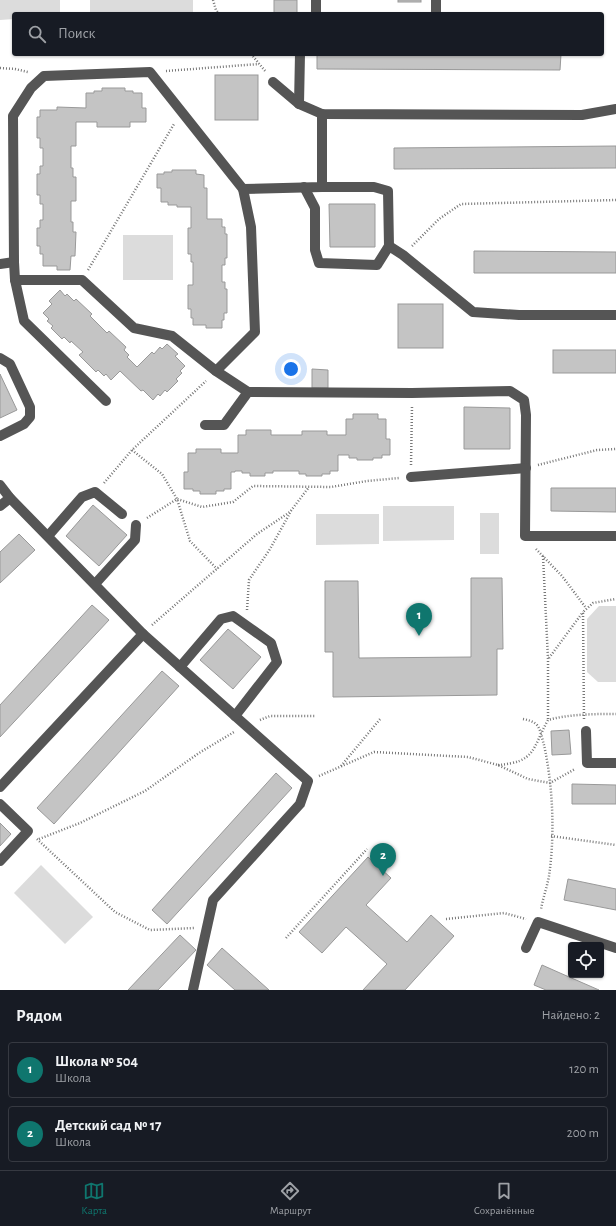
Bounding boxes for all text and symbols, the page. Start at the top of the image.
search box [12,12,604,56]
icon: search [26,23,48,45]
text: Поиск [58,26,96,41]
your location [281,359,301,379]
pin: 1 [406,603,432,636]
pin: 2 [370,843,396,876]
map controls [568,942,604,978]
button: locate [568,942,604,978]
text: Рядом [16,1007,62,1024]
text: Найдено: 2 [542,1009,600,1022]
text: Школа № 504 [55,1054,138,1069]
text: 1 [28,1063,32,1076]
text: 120 m [569,1063,599,1076]
text: Школа [55,1072,91,1085]
text: Детский сад № 17 [55,1118,162,1133]
text: 2 [27,1127,33,1140]
text: 200 m [567,1127,599,1140]
text: Школа [55,1136,91,1149]
tab: Карта [81,1180,107,1217]
tab: Маршрут [270,1180,311,1217]
tab: Сохранённые [474,1180,535,1217]

